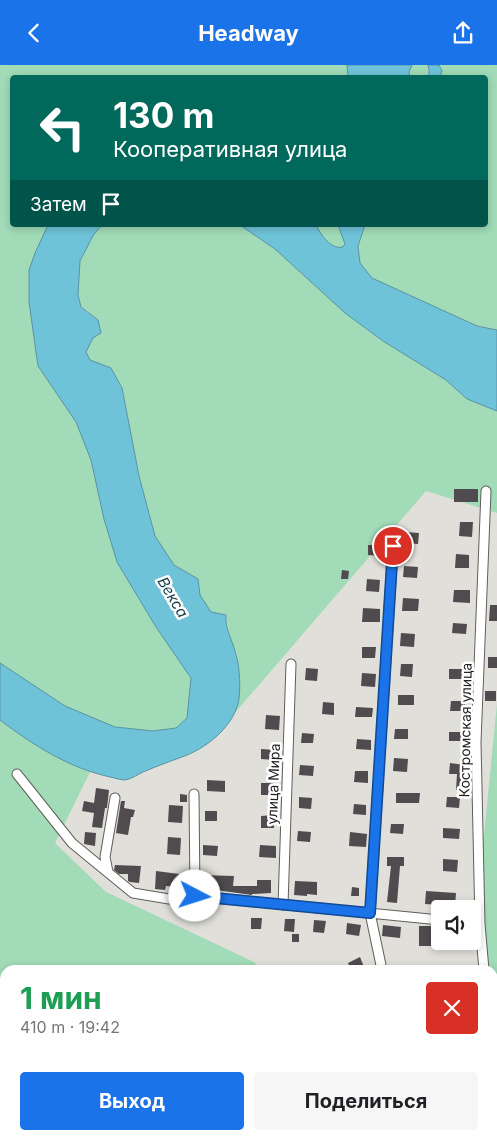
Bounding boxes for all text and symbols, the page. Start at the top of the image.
icon: back [20,19,48,47]
icon: share [449,19,477,47]
text: Headway [198,20,299,46]
text: 130 m [113,94,215,136]
icon: left [30,95,95,160]
text: Кооперативная улица [113,136,347,162]
icon: arrive [97,190,125,218]
text: Затем [30,193,87,216]
pin [372,525,414,567]
icon: arrive [379,532,407,560]
water label: Векса [153,573,193,621]
street label: Костромская улица [455,663,475,797]
street label: улица Мира [263,743,283,825]
position arrow [168,869,220,921]
map controls [431,900,481,950]
button: sound [431,900,481,950]
text: 1 мин [20,980,102,1016]
button: close [426,982,478,1034]
text: 410 m · 19:42 [20,1017,120,1037]
button: Выход [20,1072,244,1130]
button: Поделиться [254,1072,478,1130]

